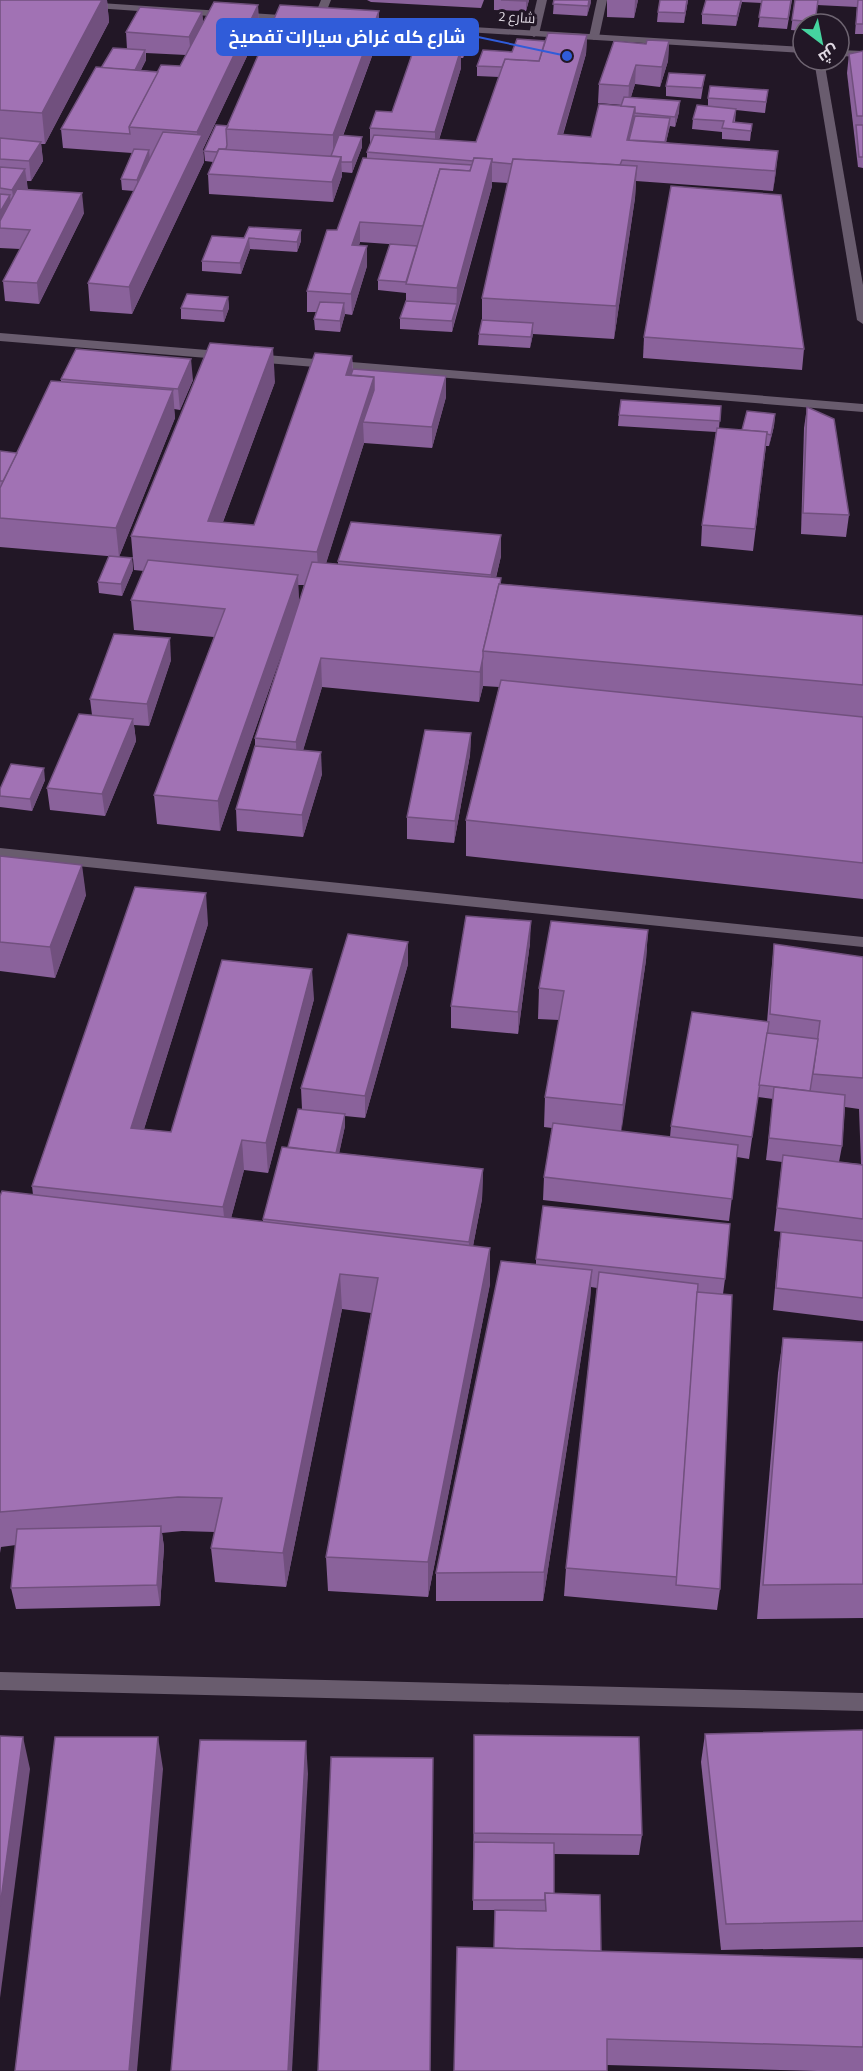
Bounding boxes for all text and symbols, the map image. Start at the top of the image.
street label: شارع 2 [498,7,536,29]
north arrow [791,12,851,72]
callout: شارع كله غراض سيارات تفصيخ [217,19,478,55]
text: شارع كله غراض سيارات تفصيخ [229,25,465,50]
text: ش [814,39,843,69]

